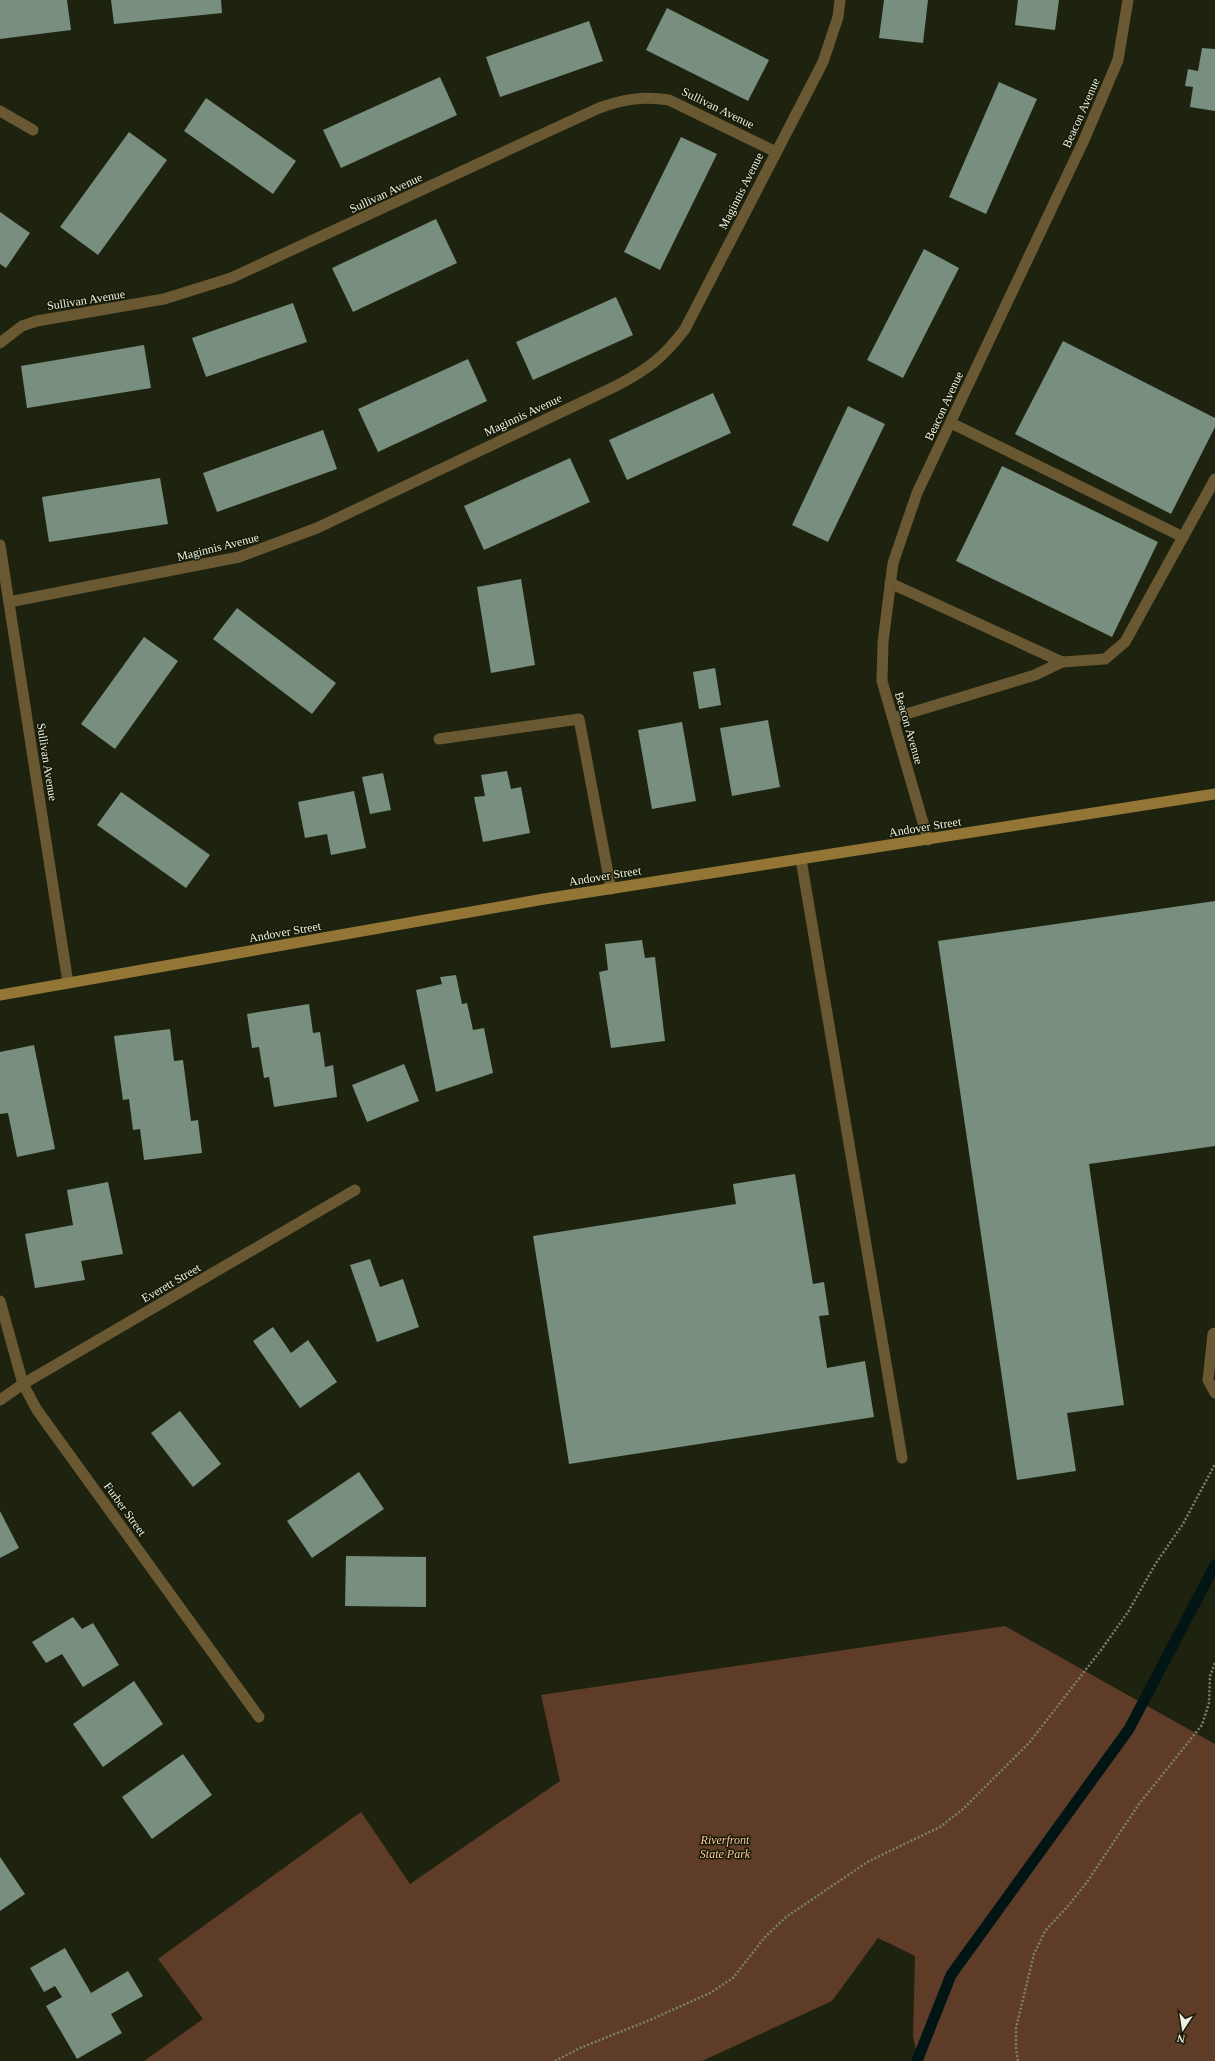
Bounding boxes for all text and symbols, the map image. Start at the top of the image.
street label: Beacon Avenue [1059,76,1103,150]
street label: Sullivan Avenue [680,84,756,132]
street label: Maginnis Avenue [716,150,766,232]
street label: Sullivan Avenue [347,170,425,216]
street label: Sullivan Avenue [46,287,126,313]
street label: Beacon Avenue [922,369,966,443]
street label: Maginnis Avenue [482,391,564,439]
street label: Maginnis Avenue [176,530,260,564]
street label: Beacon Avenue [892,690,926,766]
street label: Sullivan Avenue [34,722,60,802]
street label: Andover Street [888,814,963,840]
street label: Andover Street [568,863,643,889]
street label: Andover Street [248,919,323,945]
street label: Everett Street [139,1260,203,1305]
street label: Furber Street [101,1479,150,1539]
park label: Riverfront State Park [700,1833,751,1861]
north arrow [1163,2009,1203,2049]
text: N [1176,2032,1186,2045]

